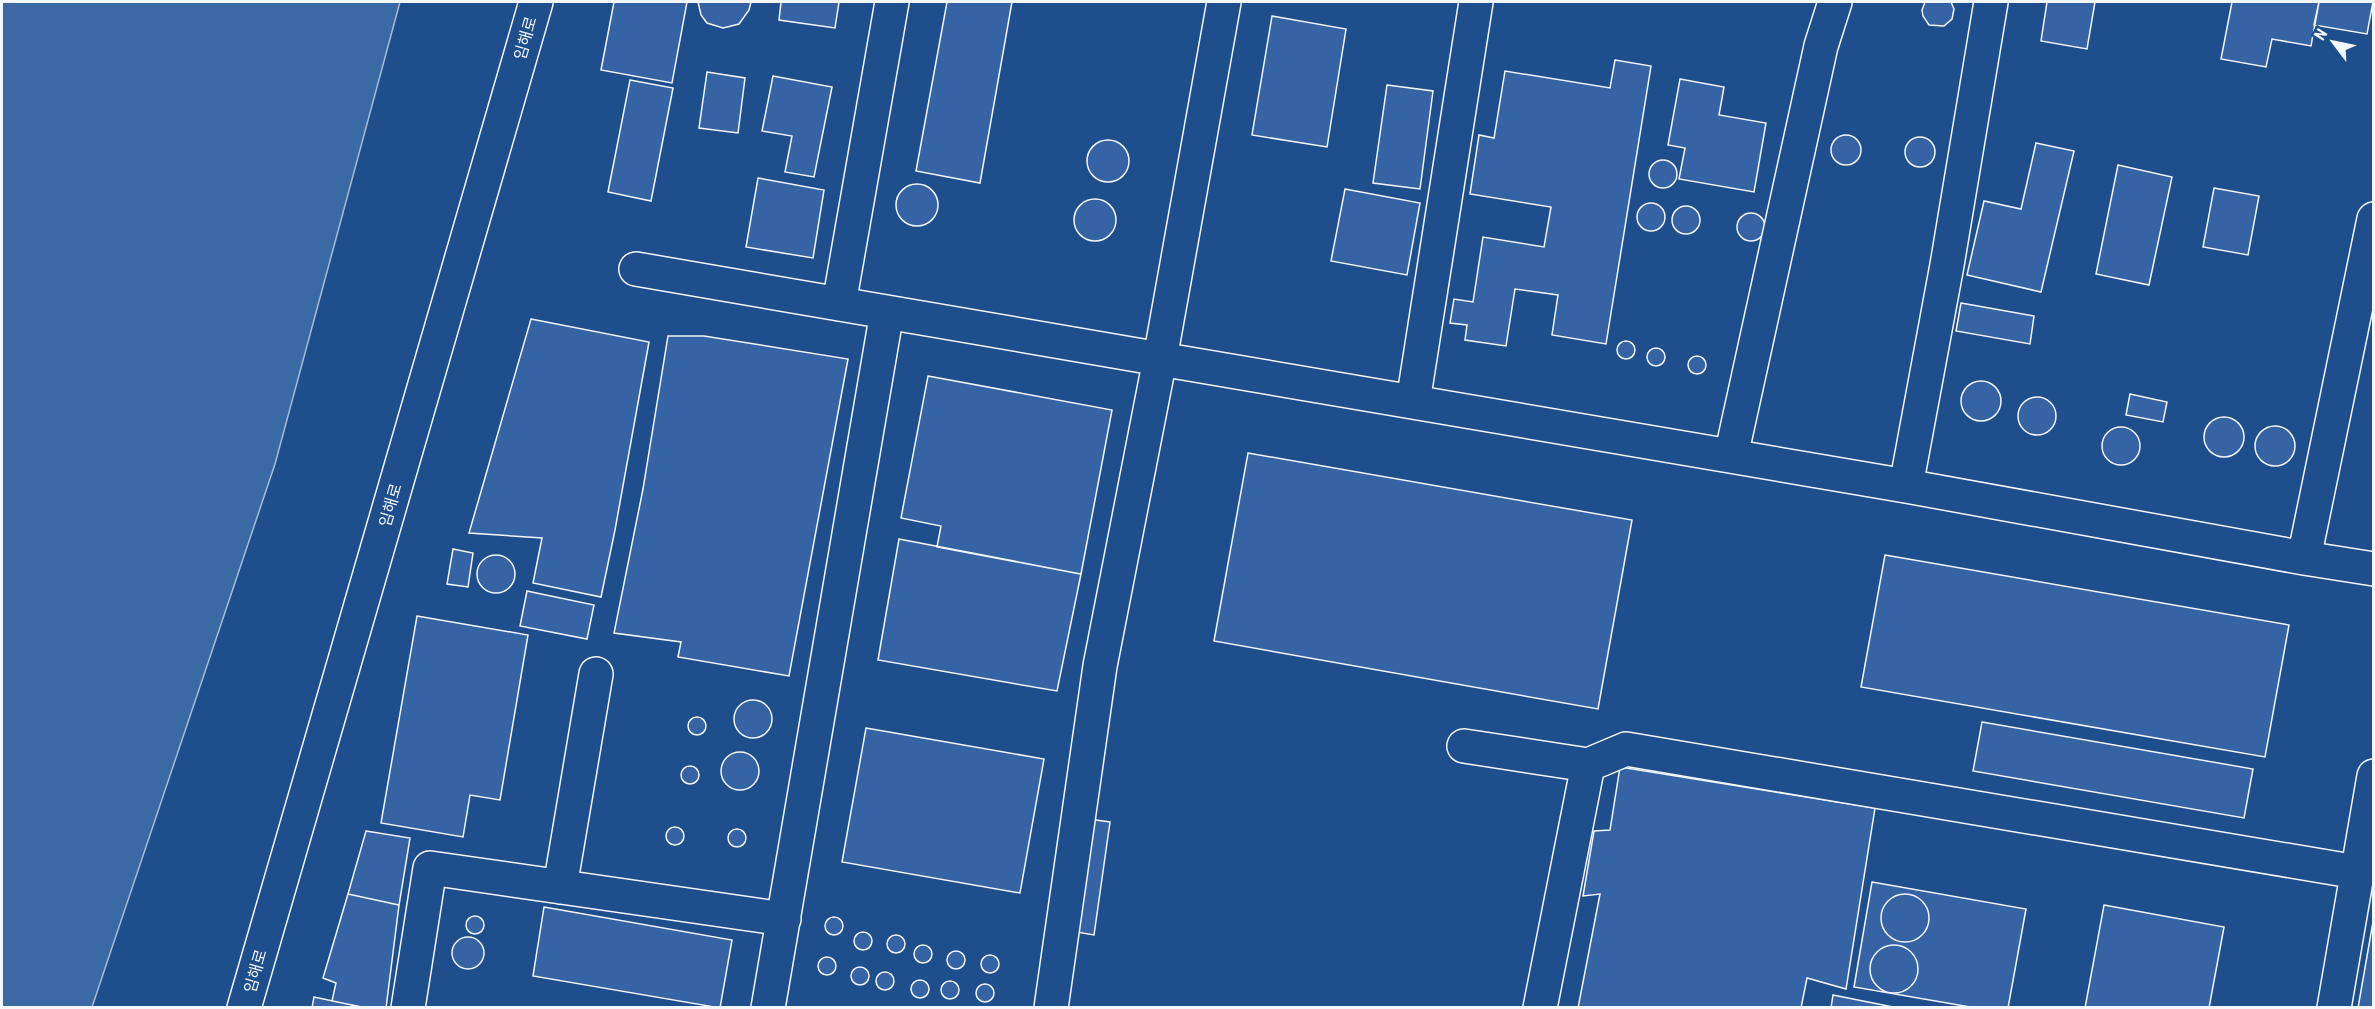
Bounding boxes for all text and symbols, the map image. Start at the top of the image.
north arrow [2303,12,2363,72]
street label: 임해로 [510,14,541,62]
text: N [2310,25,2331,44]
street label: 임해로 [375,481,406,529]
street label: 임해로 [240,947,271,995]

